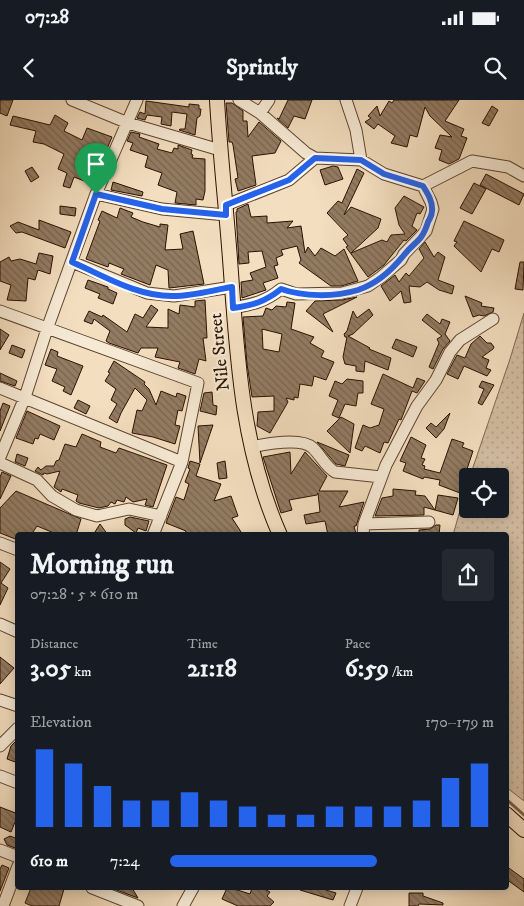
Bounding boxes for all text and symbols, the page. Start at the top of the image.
text: 07:28 [25,6,69,29]
icon: back [15,54,43,82]
text: Sprintly [226,54,298,81]
icon: search [481,54,509,82]
pin [75,143,117,194]
icon: arrive [82,150,110,178]
street label: Nile Street [205,312,235,392]
map controls [459,468,509,518]
button: locate [459,468,509,518]
text: Morning run [30,547,174,582]
button: share [442,549,494,601]
text: 07:28 · 5 × 610 m [30,584,138,604]
text: Distance [30,635,78,653]
text: Time [187,635,218,653]
text: Pace [345,635,371,653]
text: 3.05 [30,653,71,684]
text: 21:18 [187,653,237,684]
text: 6:59 [345,653,389,684]
text: km [71,663,92,681]
text: /km [389,663,413,681]
text: Elevation [30,712,92,732]
text: 170–179 m [425,712,494,732]
text: 610 m [30,851,68,871]
text: 7:24 [110,851,140,871]

